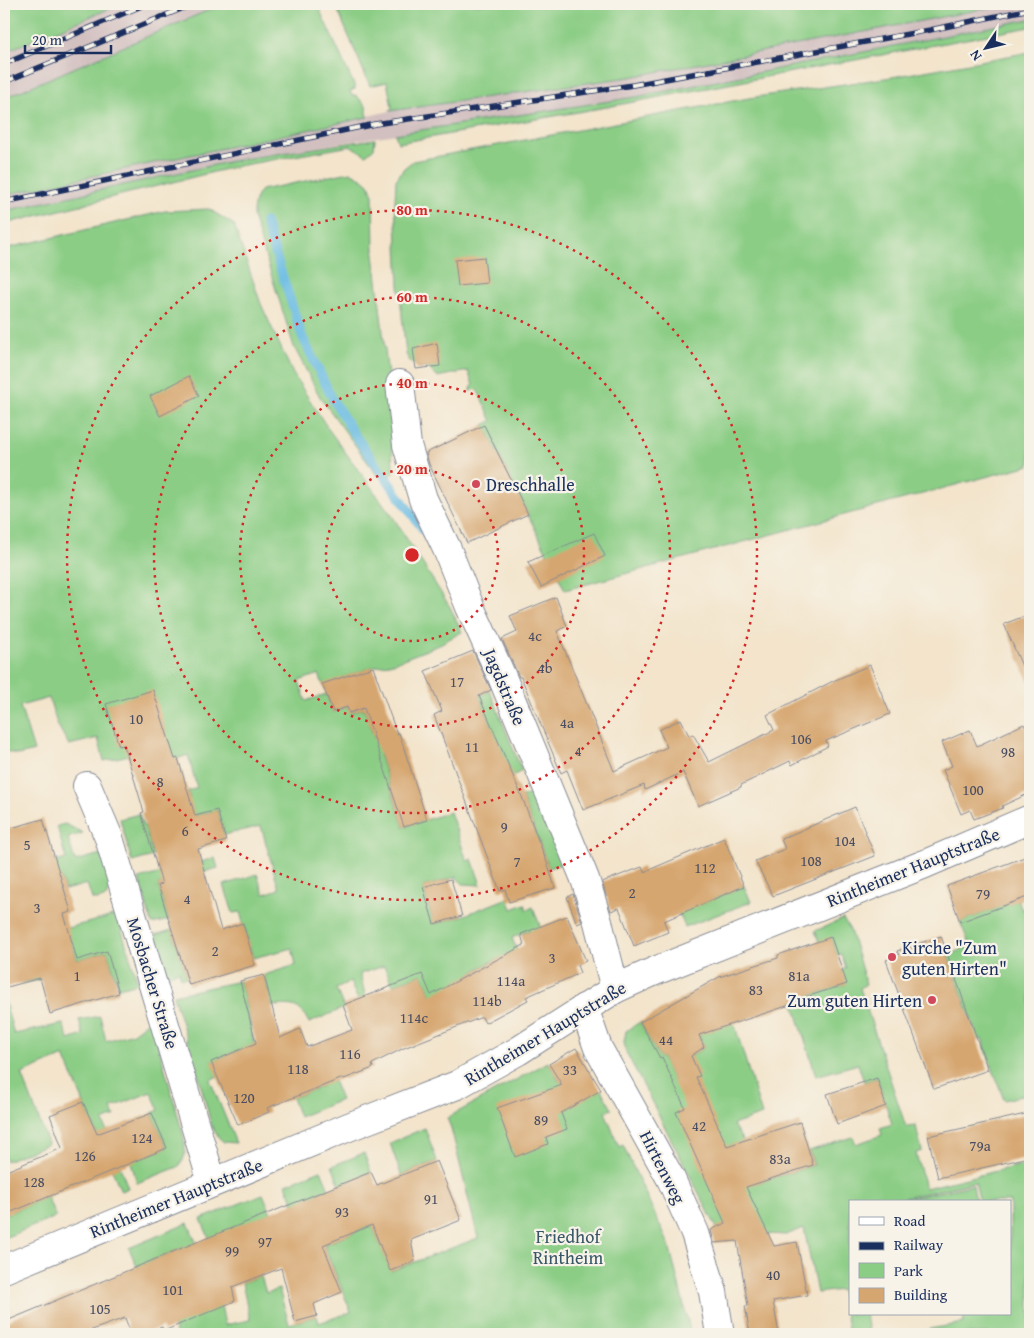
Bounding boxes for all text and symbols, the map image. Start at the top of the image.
scale bar [25,22,111,54]
north arrow [962,22,1012,72]
text: 20 m [32,29,63,50]
text: N [964,45,986,65]
text: 80 m [396,199,428,220]
text: 60 m [396,286,428,307]
text: 40 m [396,372,428,393]
text: 20 m [396,458,428,479]
place label: Dreschhalle [486,471,575,498]
marker: Dreschhalle [470,478,482,490]
centre of rings [403,546,421,564]
house number: 4c [528,625,542,646]
street label: Jagdstraße [476,643,533,730]
house number: 4b [538,657,553,678]
house number: 17 [450,671,464,692]
house number: 10 [129,708,143,729]
house number: 4a [560,712,574,733]
house number: 106 [790,728,812,749]
house number: 11 [465,736,479,757]
house number: 4 [574,740,582,761]
house number: 98 [1001,741,1015,762]
house number: 8 [156,771,164,792]
house number: 100 [962,779,984,800]
house number: 9 [500,816,508,837]
house number: 6 [181,820,189,841]
street label: Rintheimer Hauptstraße [822,820,1004,914]
house number: 104 [834,830,856,851]
house number: 5 [23,834,31,855]
house number: 108 [800,850,822,871]
house number: 7 [513,851,521,872]
house number: 112 [694,857,716,878]
house number: 2 [628,882,636,903]
house number: 79 [976,883,990,904]
house number: 4 [183,888,191,909]
house number: 3 [33,897,41,918]
street label: Mosbacher Straße [120,914,186,1052]
place label: Kirche "Zum guten Hirten" [902,934,1007,982]
house number: 2 [211,940,219,961]
house number: 3 [548,947,556,968]
marker: Kirche "Zum guten Hirten" [886,951,898,963]
house number: 1 [73,965,81,986]
house number: 81a [788,965,810,986]
house number: 114a [497,970,525,991]
street label: Rintheimer Hauptstraße [459,974,631,1092]
house number: 83 [749,979,763,1000]
place label: Zum guten Hirten [787,987,922,1014]
house number: 114b [472,990,502,1011]
marker: Zum guten Hirten [926,994,938,1006]
house number: 114c [400,1007,429,1028]
house number: 44 [659,1029,673,1050]
house number: 116 [339,1043,361,1064]
house number: 118 [287,1058,309,1079]
house number: 33 [563,1059,577,1080]
house number: 120 [233,1087,255,1108]
house number: 89 [534,1109,548,1130]
house number: 42 [692,1115,706,1136]
street label: Hirtenweg [633,1126,693,1208]
house number: 124 [131,1127,153,1148]
house number: 79a [969,1135,991,1156]
house number: 126 [74,1145,96,1166]
house number: 83a [769,1148,791,1169]
street label: Rintheimer Hauptstraße [85,1151,267,1245]
house number: 128 [23,1171,45,1192]
house number: 91 [424,1188,438,1209]
legend [849,1200,1012,1316]
house number: 93 [335,1201,349,1222]
text: Road [894,1210,925,1231]
park label: Friedhof Rintheim [533,1223,603,1271]
house number: 97 [258,1231,272,1252]
text: Railway [894,1234,944,1255]
house number: 99 [225,1240,239,1261]
text: Park [894,1260,923,1281]
house number: 40 [766,1264,780,1285]
house number: 101 [162,1279,184,1300]
text: Building [894,1284,948,1305]
house number: 105 [89,1298,111,1319]

